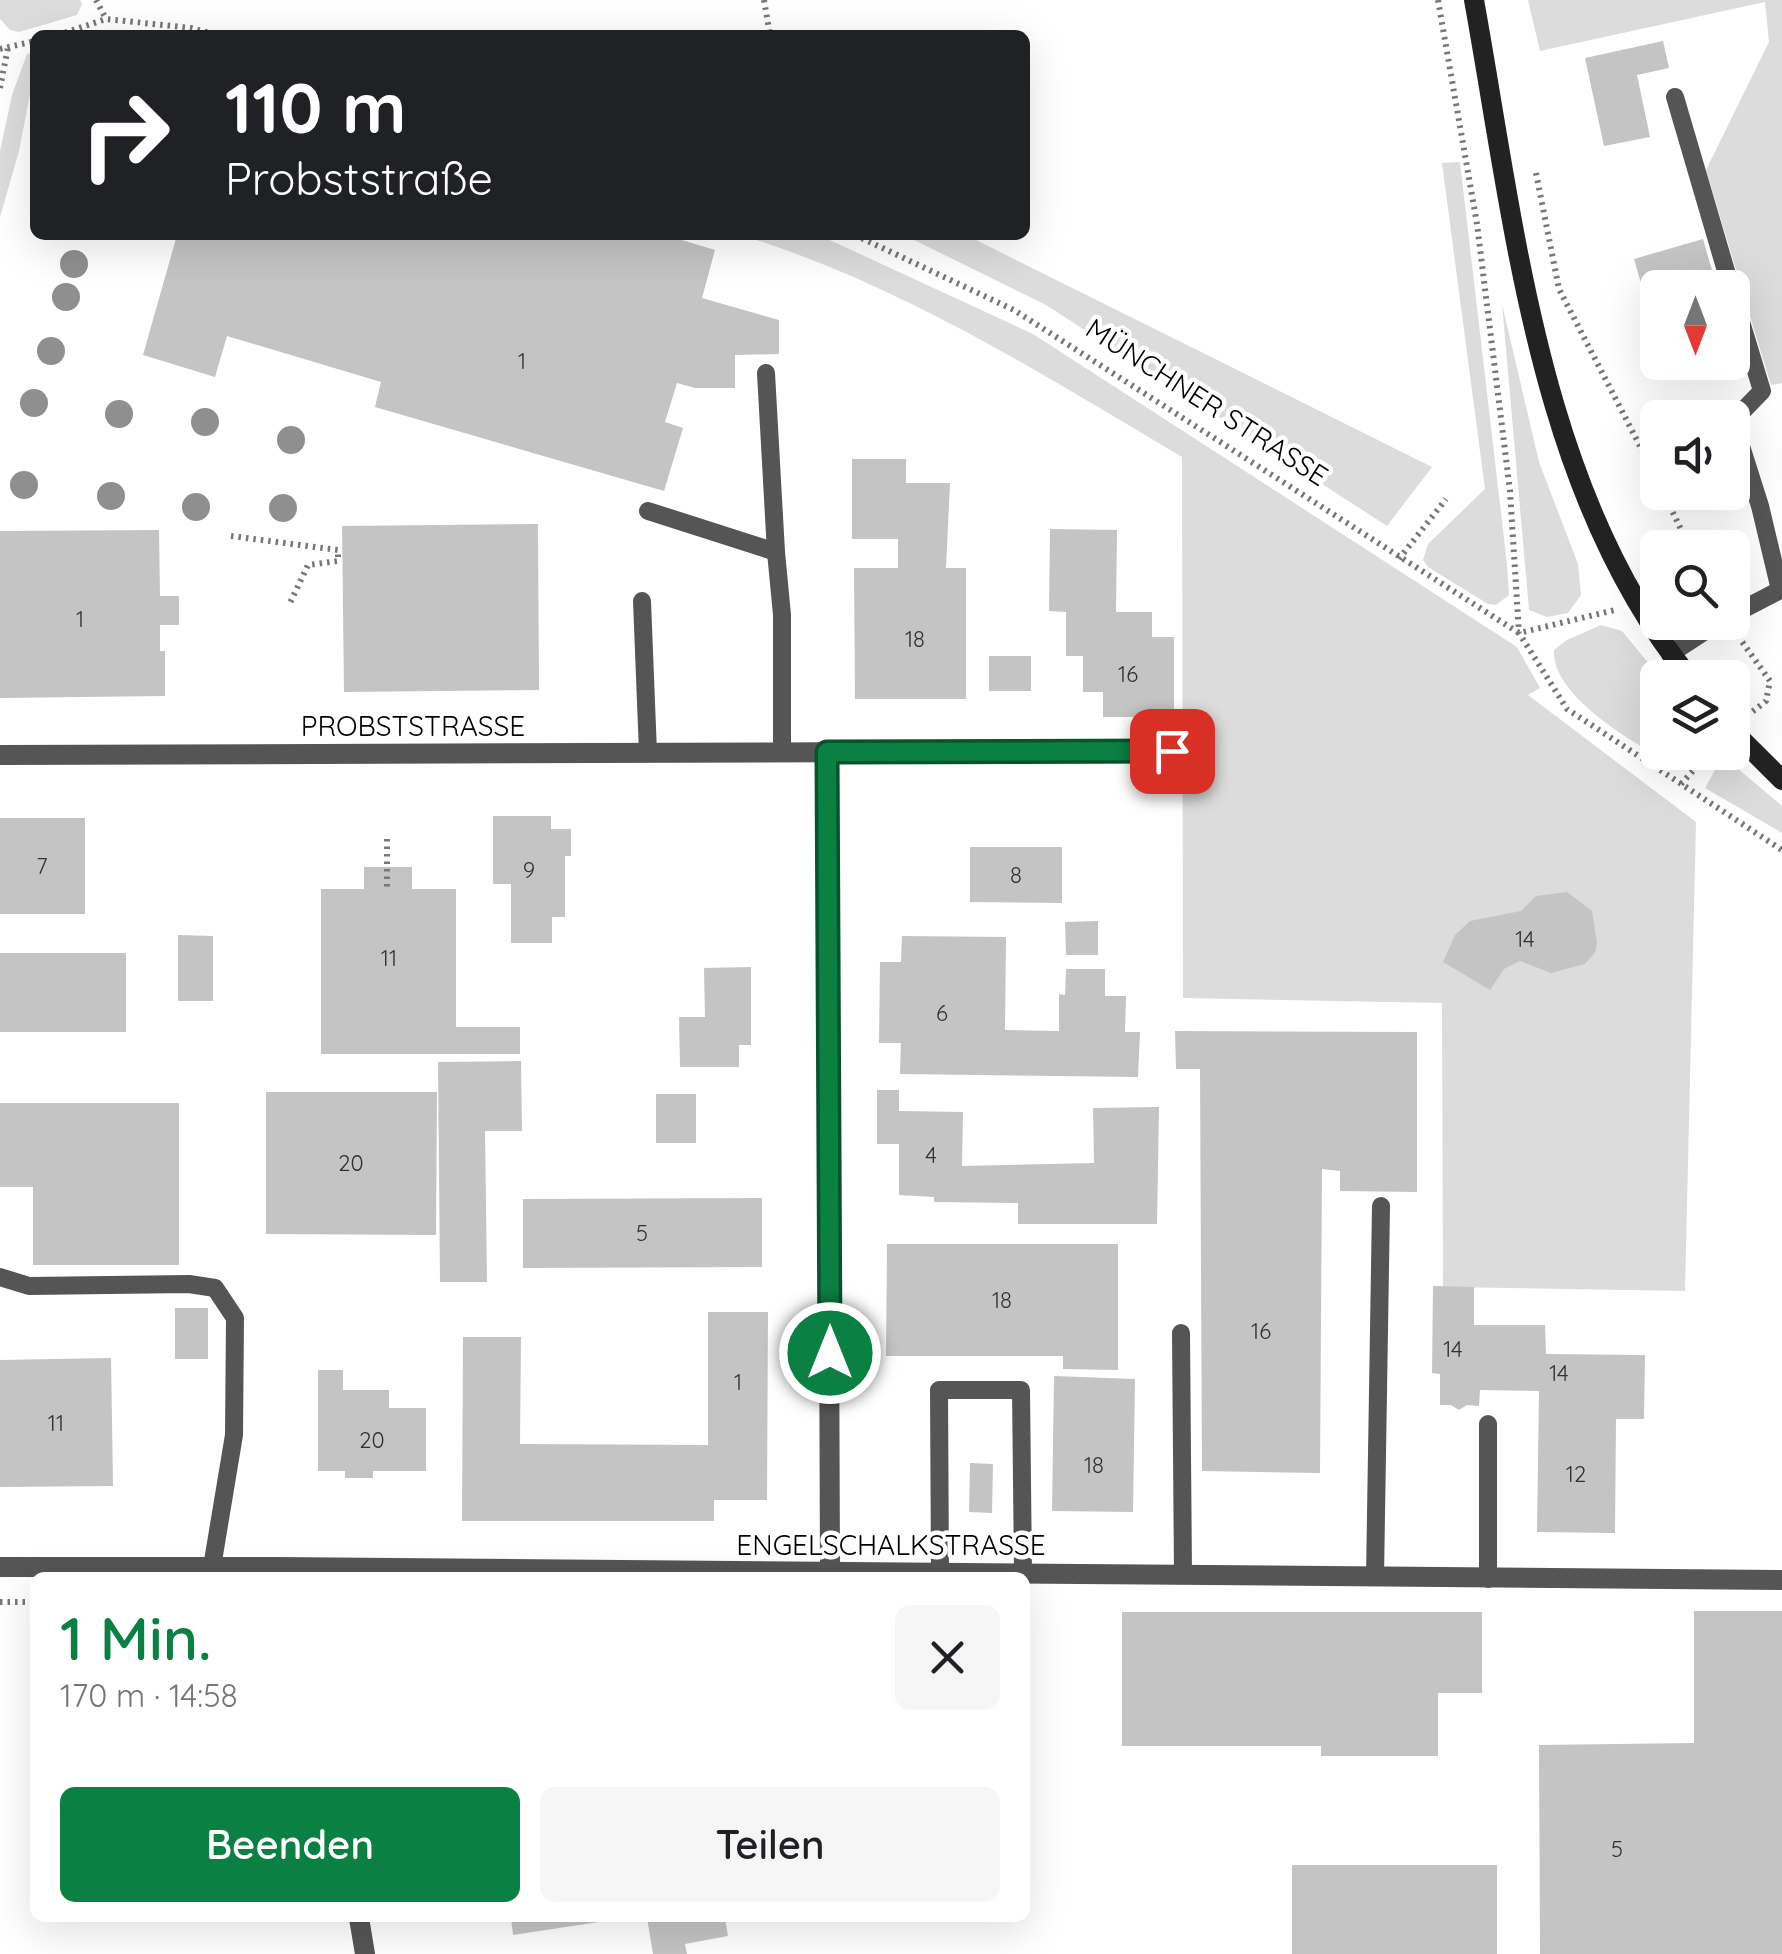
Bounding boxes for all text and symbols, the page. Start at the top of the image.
text: 110 m [225,63,407,151]
icon: right [60,70,190,200]
text: Probststraße [225,150,493,206]
north arrow [1640,270,1750,380]
map controls [1640,270,1750,770]
street label: MÜNCHNER STRASSE [1080,310,1335,493]
house number: 1 [518,347,526,375]
button: sound [1640,400,1750,510]
button: search [1640,530,1750,640]
house number: 1 [76,605,84,633]
house number: 18 [905,625,925,653]
house number: 16 [1118,660,1138,688]
button: layers [1640,660,1750,770]
street label: PROBSTSTRASSE [301,708,525,743]
pin [1130,709,1215,794]
icon: arrive [1145,724,1200,779]
house number: 7 [36,852,48,880]
house number: 9 [523,856,535,884]
house number: 8 [1010,861,1022,889]
house number: 14 [1515,925,1535,953]
house number: 11 [381,944,397,972]
house number: 6 [936,999,948,1027]
house number: 4 [925,1141,937,1169]
house number: 20 [338,1149,364,1177]
house number: 5 [636,1219,648,1247]
house number: 18 [992,1286,1012,1314]
position arrow [778,1301,882,1405]
house number: 16 [1251,1317,1271,1345]
house number: 14 [1443,1335,1463,1363]
house number: 14 [1549,1359,1569,1387]
house number: 1 [734,1368,742,1396]
house number: 11 [48,1409,64,1437]
house number: 20 [359,1426,385,1454]
house number: 18 [1084,1451,1104,1479]
house number: 12 [1566,1460,1586,1488]
street label: ENGELSCHALKSTRASSE [736,1527,1046,1562]
text: 1 Min. [60,1600,212,1675]
button: close [895,1605,1000,1710]
text: 170 m · 14:58 [60,1675,238,1715]
button: Beenden [60,1787,520,1902]
button: Teilen [540,1787,1000,1902]
house number: 5 [1611,1835,1623,1863]

